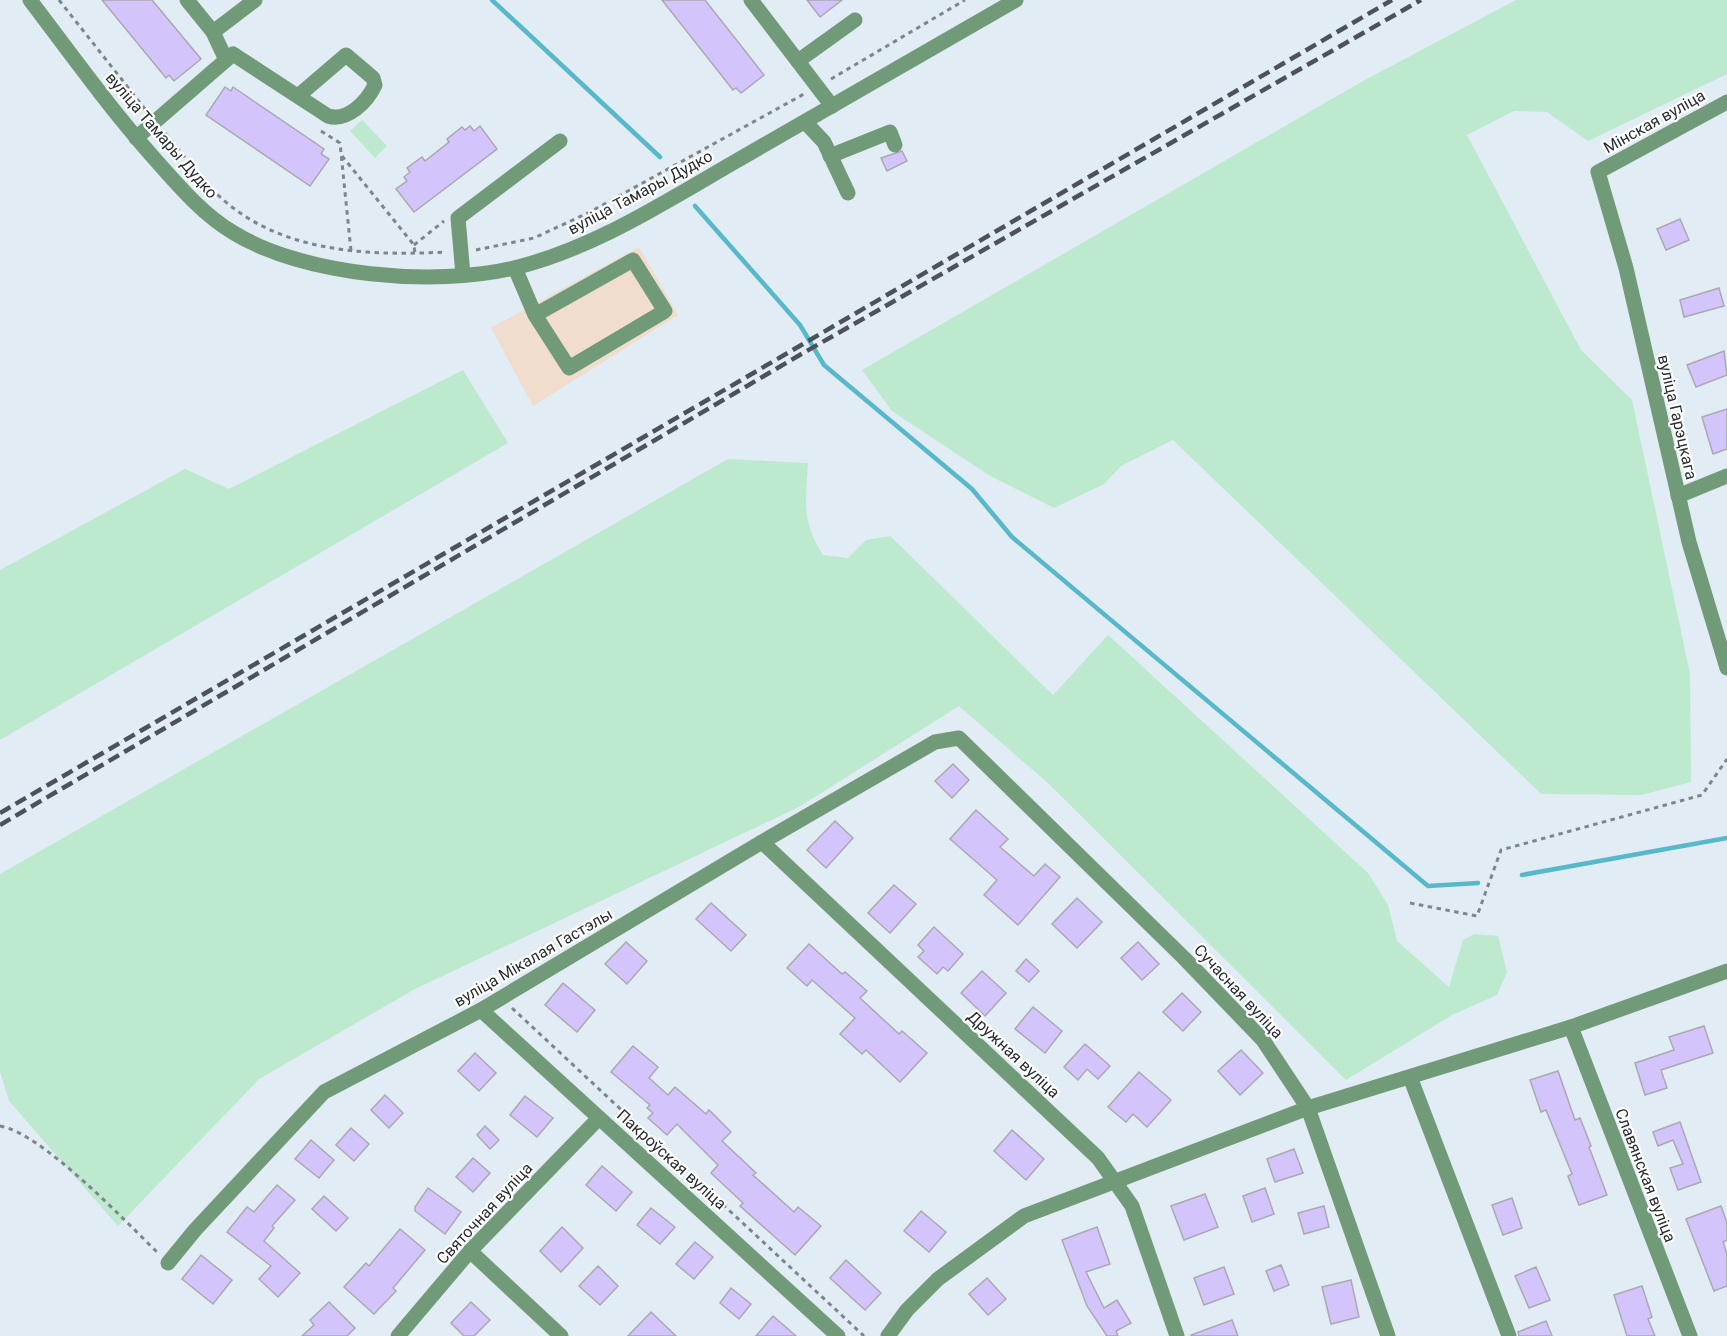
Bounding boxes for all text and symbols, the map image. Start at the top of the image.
street label: вуліца Тамары Дудко [102,68,222,202]
street label: Мінская вуліца [1600,86,1708,157]
street label: вуліца Тамары Дудко [565,146,716,239]
street label: вуліца Гарэцкага [1654,353,1701,481]
street label: вуліца Мікалая Гастэлы [451,904,616,1011]
street label: Сучасная вуліца [1190,940,1287,1042]
street label: Дружная вуліца [964,1007,1064,1102]
street label: Пакроўская вуліца [613,1105,730,1213]
street label: Славянская вуліца [1611,1106,1680,1245]
street label: Святочная вуліца [432,1159,536,1268]

